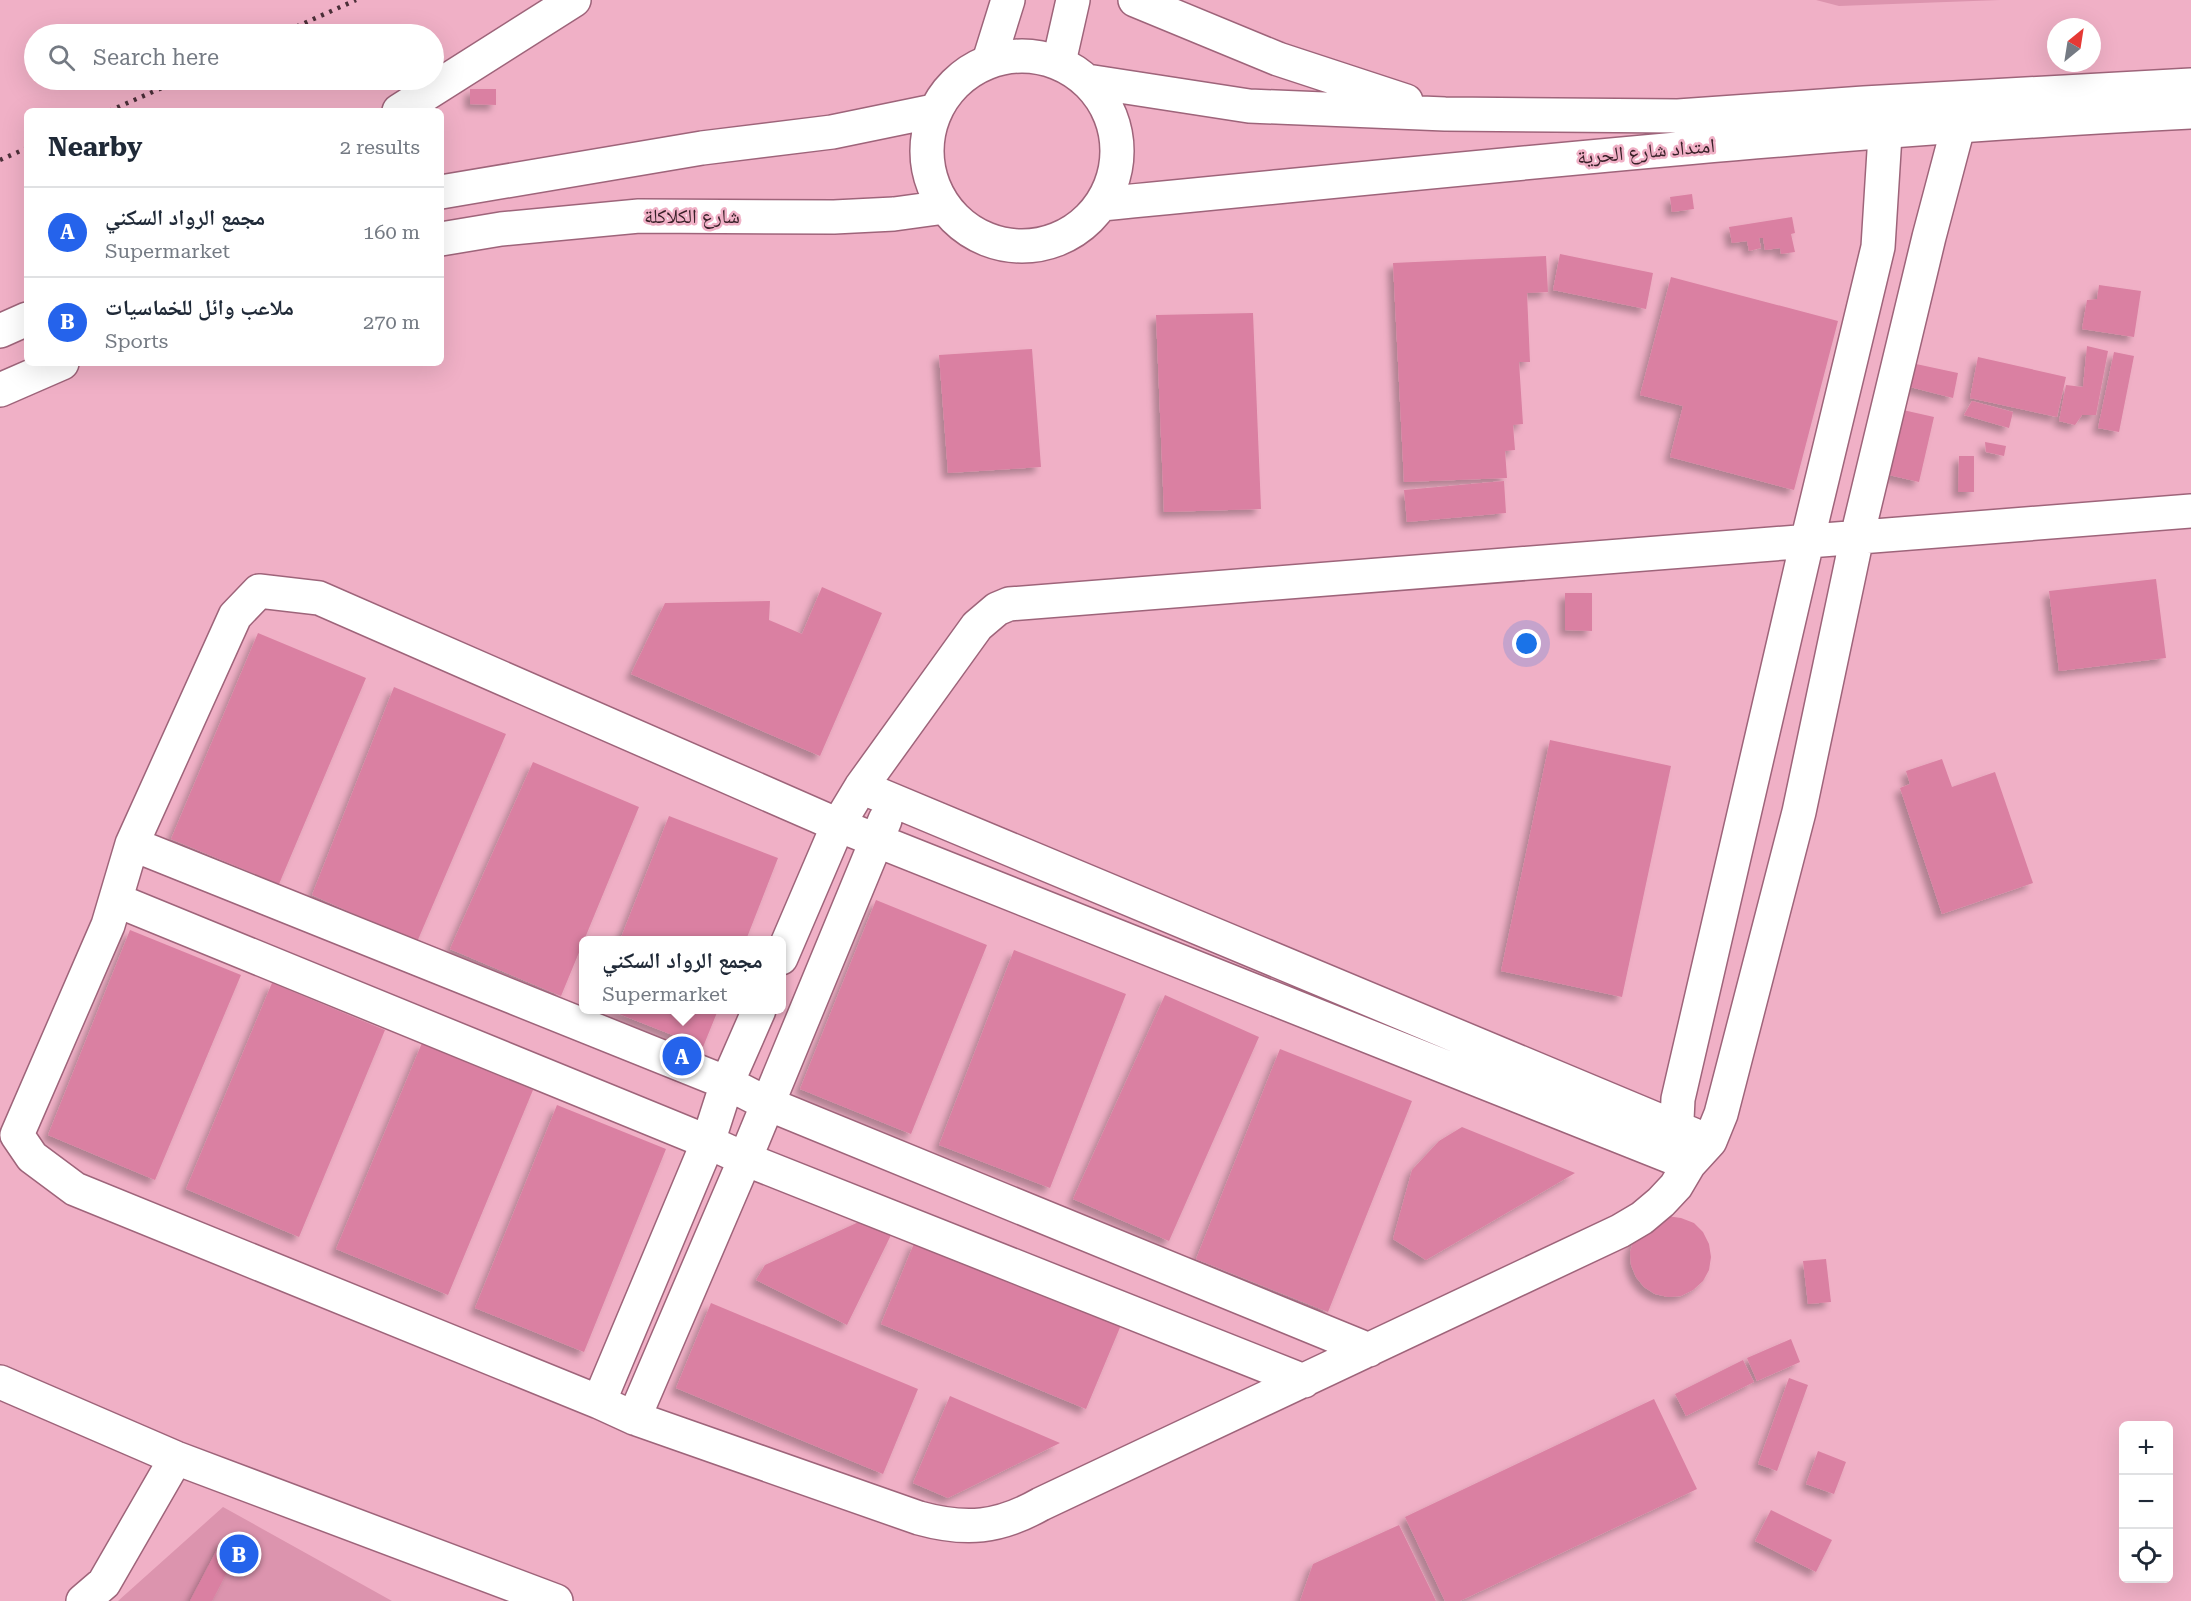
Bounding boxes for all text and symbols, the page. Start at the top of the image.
north arrow [2047,18,2101,72]
search box [24,24,444,90]
icon: search [45,41,78,74]
text: Search here [93,45,219,70]
text: Nearby [48,132,142,162]
street label: امتداد شارع الحرية [1576,133,1716,170]
text: 2 results [340,135,420,159]
street label: شارع الكلاكلة [644,204,740,229]
text: مجمع الرواد السكني [105,205,265,230]
text: A [60,220,75,244]
text: 160 m [363,220,420,244]
text: Supermarket [105,239,230,263]
text: ملاعب وائل للخماسيات [105,295,294,320]
text: B [60,310,75,334]
text: 270 m [363,310,420,334]
text: Sports [105,329,168,353]
your location [1512,629,1541,658]
popup [579,936,786,1014]
text: مجمع الرواد السكني [602,948,763,973]
text: Supermarket [602,982,727,1006]
pin: A [662,1034,702,1078]
map controls [2119,1421,2173,1583]
button: + [2119,1421,2173,1475]
button: − [2119,1475,2173,1529]
button: locate [2119,1529,2173,1583]
pin: B [220,1532,258,1576]

